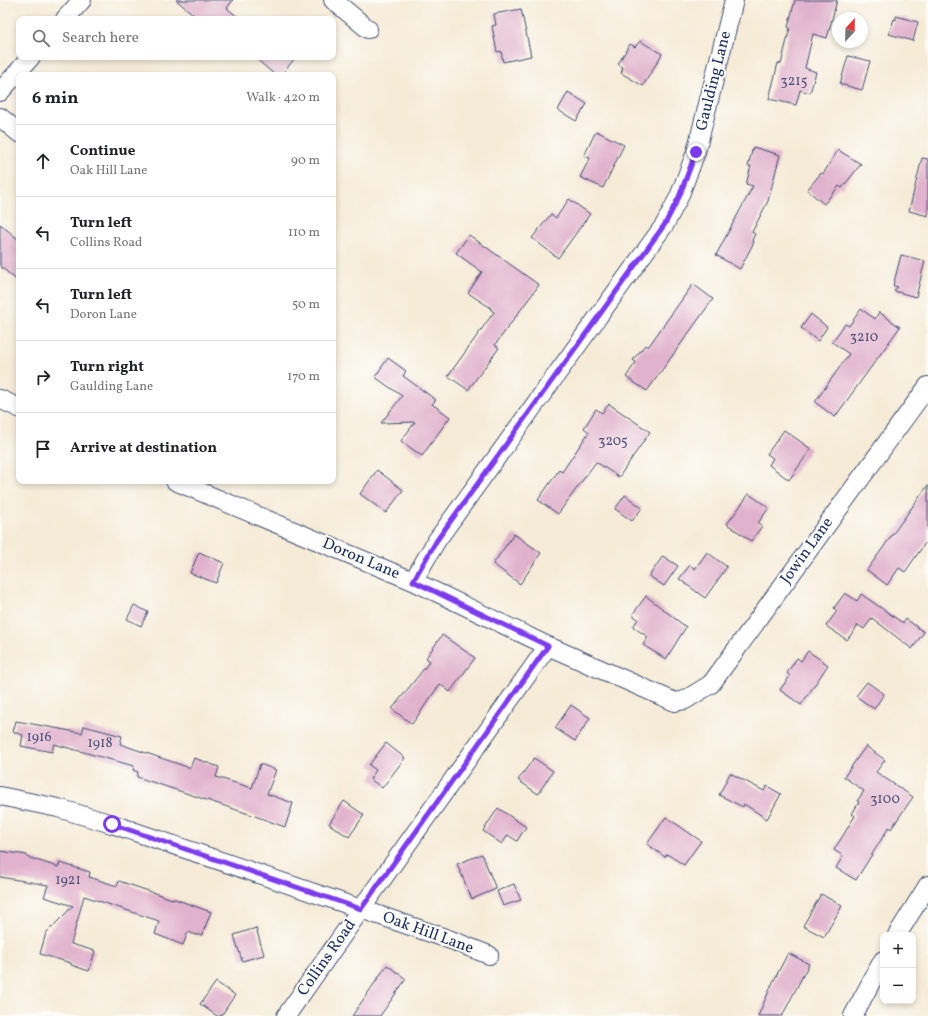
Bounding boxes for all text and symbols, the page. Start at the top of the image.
north arrow [832,12,868,48]
search box [16,16,336,60]
icon: search [30,27,52,49]
text: Search here [62,28,139,49]
street label: Gaulding Lane [691,29,737,133]
house number: 3215 [781,72,807,91]
text: 6 min [32,87,78,110]
text: Walk · 420 m [246,89,320,107]
text: Continue [70,141,135,162]
route end [687,143,705,161]
icon: ahead [32,150,54,172]
text: 90 m [291,152,320,170]
text: Oak Hill Lane [70,162,147,180]
text: Turn left [70,213,132,234]
icon: left [32,222,54,244]
text: 110 m [288,224,320,242]
text: Collins Road [70,234,142,252]
text: Turn left [70,285,132,306]
icon: left [32,294,54,316]
text: 50 m [292,296,320,314]
text: Doron Lane [70,306,137,324]
house number: 3210 [850,328,878,347]
text: Turn right [70,357,144,378]
icon: right [32,366,54,388]
text: 170 m [287,368,320,386]
text: Gaulding Lane [70,378,153,396]
house number: 3205 [598,432,628,451]
icon: arrive [32,438,54,460]
text: Arrive at destination [70,438,217,459]
street label: Jowin Lane [775,513,839,589]
street label: Doron Lane [319,533,403,585]
house number: 1916 [26,728,52,747]
house number: 1918 [87,734,113,753]
house number: 3100 [870,790,900,809]
route start [103,815,121,833]
house number: 1921 [55,871,81,890]
street label: Oak Hill Lane [379,906,477,960]
street label: Collins Road [292,915,362,1001]
map controls [880,932,916,1004]
button: + [880,932,916,968]
button: − [880,968,916,1004]

